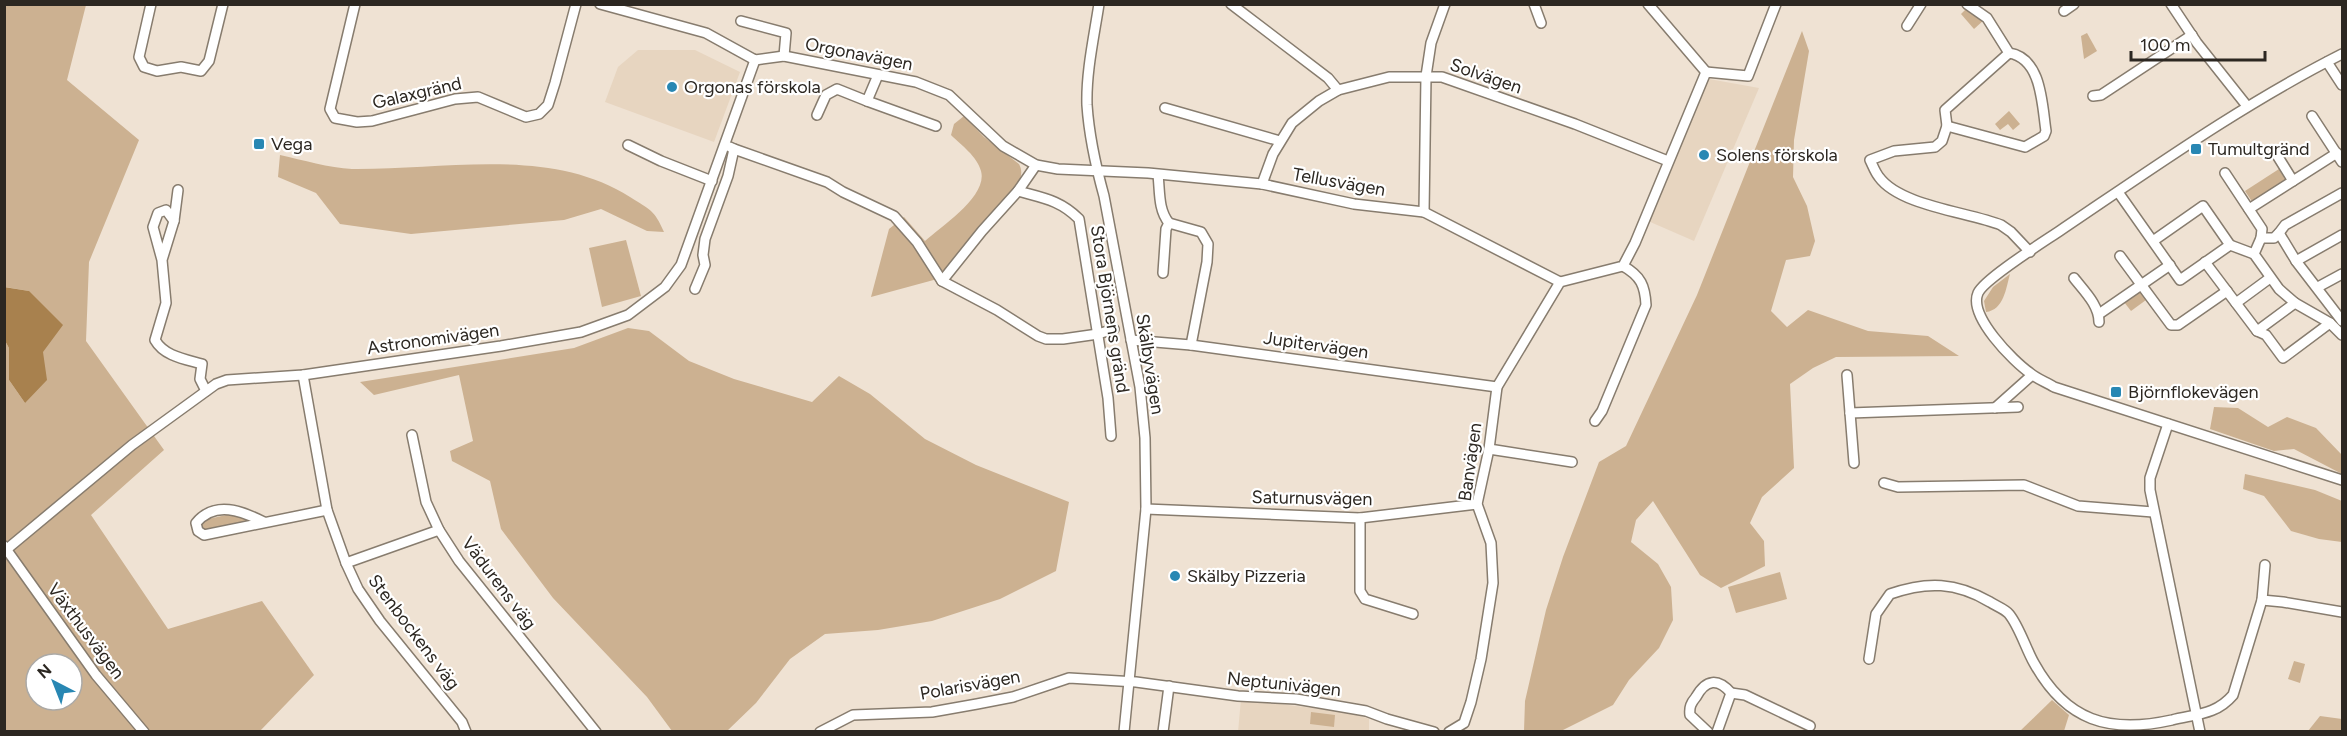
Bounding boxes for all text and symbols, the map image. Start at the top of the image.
scale bar [2131,24,2264,62]
street label: Orgonavägen [803,33,915,75]
text: 100 m [2140,34,2190,56]
street label: Solvägen [1447,53,1525,99]
street label: Galaxgränd [370,72,464,114]
place label: Orgonas förskola [684,76,821,98]
marker: Orgonas förskola [665,80,679,94]
place label: Vega [271,133,312,155]
marker: Vega [252,137,266,151]
place label: Tumultgränd [2208,138,2310,160]
marker: Tumultgränd [2189,142,2203,156]
place label: Solens förskola [1716,144,1838,166]
marker: Solens förskola [1697,148,1711,162]
street label: Tellusvägen [1291,163,1387,201]
street label: Stora Björnens gränd [1086,224,1134,394]
street label: Skälbyvägen [1131,312,1169,416]
street label: Astronomivägen [366,319,500,359]
street label: Jupitervägen [1262,327,1370,363]
place label: Björnflokevägen [2128,381,2259,403]
marker: Björnflokevägen [2109,385,2123,399]
street label: Banvägen [1454,421,1486,503]
street label: Saturnusvägen [1252,486,1372,510]
street label: Vädurens väg [457,532,541,634]
place label: Skälby Pizzeria [1187,565,1306,587]
marker: Skälby Pizzeria [1168,569,1182,583]
street label: Stenbockens väg [363,570,465,694]
street label: Växthusvägen [43,579,129,683]
north arrow [24,652,84,712]
text: N [33,660,55,682]
street label: Polarisvägen [918,665,1022,705]
street label: Neptunivägen [1226,667,1342,701]

